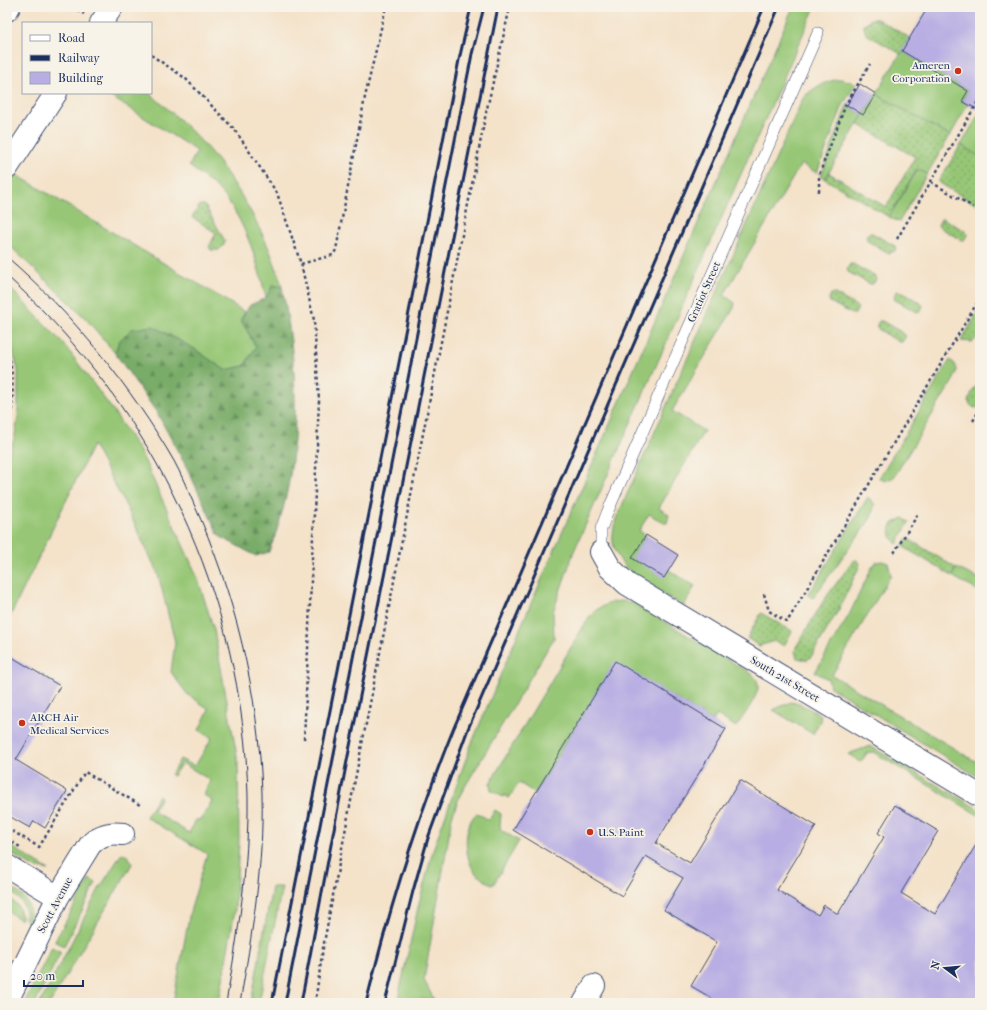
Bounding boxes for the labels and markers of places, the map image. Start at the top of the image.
place label: Ameren Corporation [892,59,951,85]
marker: Ameren Corporation [953,66,963,76]
place label: ARCH Air Medical Services [29,711,109,737]
marker: ARCH Air Medical Services [17,718,27,728]
place label: U.S. Paint [598,826,644,839]
marker: U.S. Paint [585,827,595,837]

